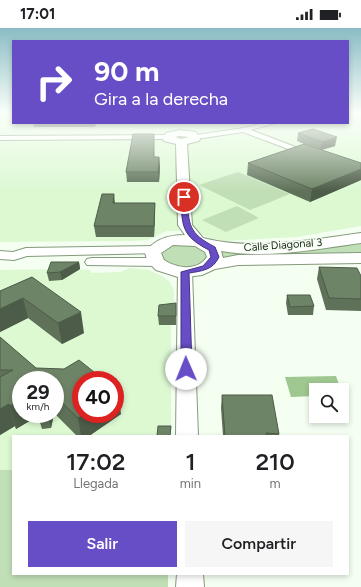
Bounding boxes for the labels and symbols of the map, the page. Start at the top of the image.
pin [167,180,201,214]
street label: Calle Diagonal 3 [243,236,323,254]
position arrow [165,348,207,390]
speed limit sign: 40 [72,371,124,423]

